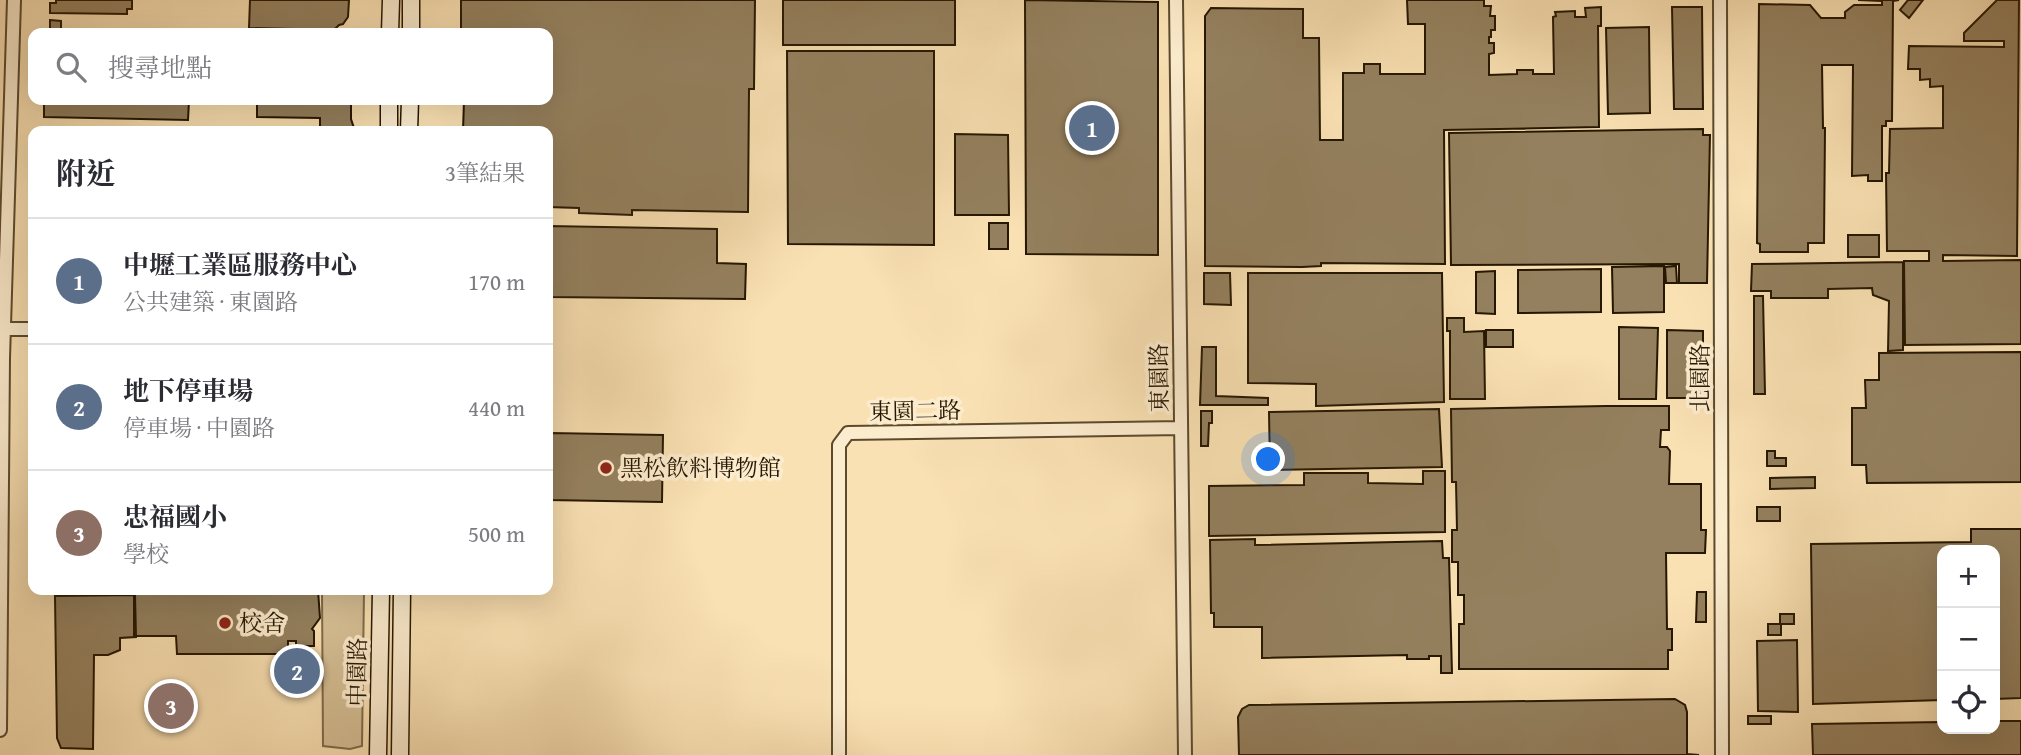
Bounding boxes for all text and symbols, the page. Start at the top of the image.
search box [28,28,553,105]
icon: search [52,48,90,86]
text: 搜尋地點 [108,48,212,87]
pin: 1 [1069,102,1115,154]
text: 附近 [56,151,116,195]
text: 3筆結果 [445,156,525,189]
text: 中壢工業區服務中心 [123,245,357,284]
text: 1 [73,265,85,298]
text: 170 m [468,265,525,298]
text: 公共建築 · 東園路 [123,285,298,318]
street label: 東園路 [1141,343,1176,413]
street label: 北園路 [1683,344,1716,413]
text: 地下停車場 [123,371,253,410]
text: 2 [73,391,85,424]
text: 440 m [468,391,525,424]
street label: 東園二路 [869,393,961,428]
text: 停車場 · 中園路 [123,411,275,444]
your location [1251,442,1285,476]
place label: 黑松飲料博物館 [620,451,781,484]
marker: 黑松飲料博物館 [598,460,614,476]
text: 忠福國小 [123,497,227,536]
text: 3 [73,517,85,550]
text: 500 m [468,517,525,550]
text: 學校 [123,537,169,570]
map controls [1937,545,2000,734]
button: + [1937,545,2000,608]
place label: 校舍 [239,606,285,639]
button: − [1937,608,2000,671]
marker: 校舍 [217,615,233,631]
street label: 中園路 [339,637,374,707]
pin: 2 [274,645,320,697]
button: locate [1937,671,2000,734]
pin: 3 [148,680,194,732]

